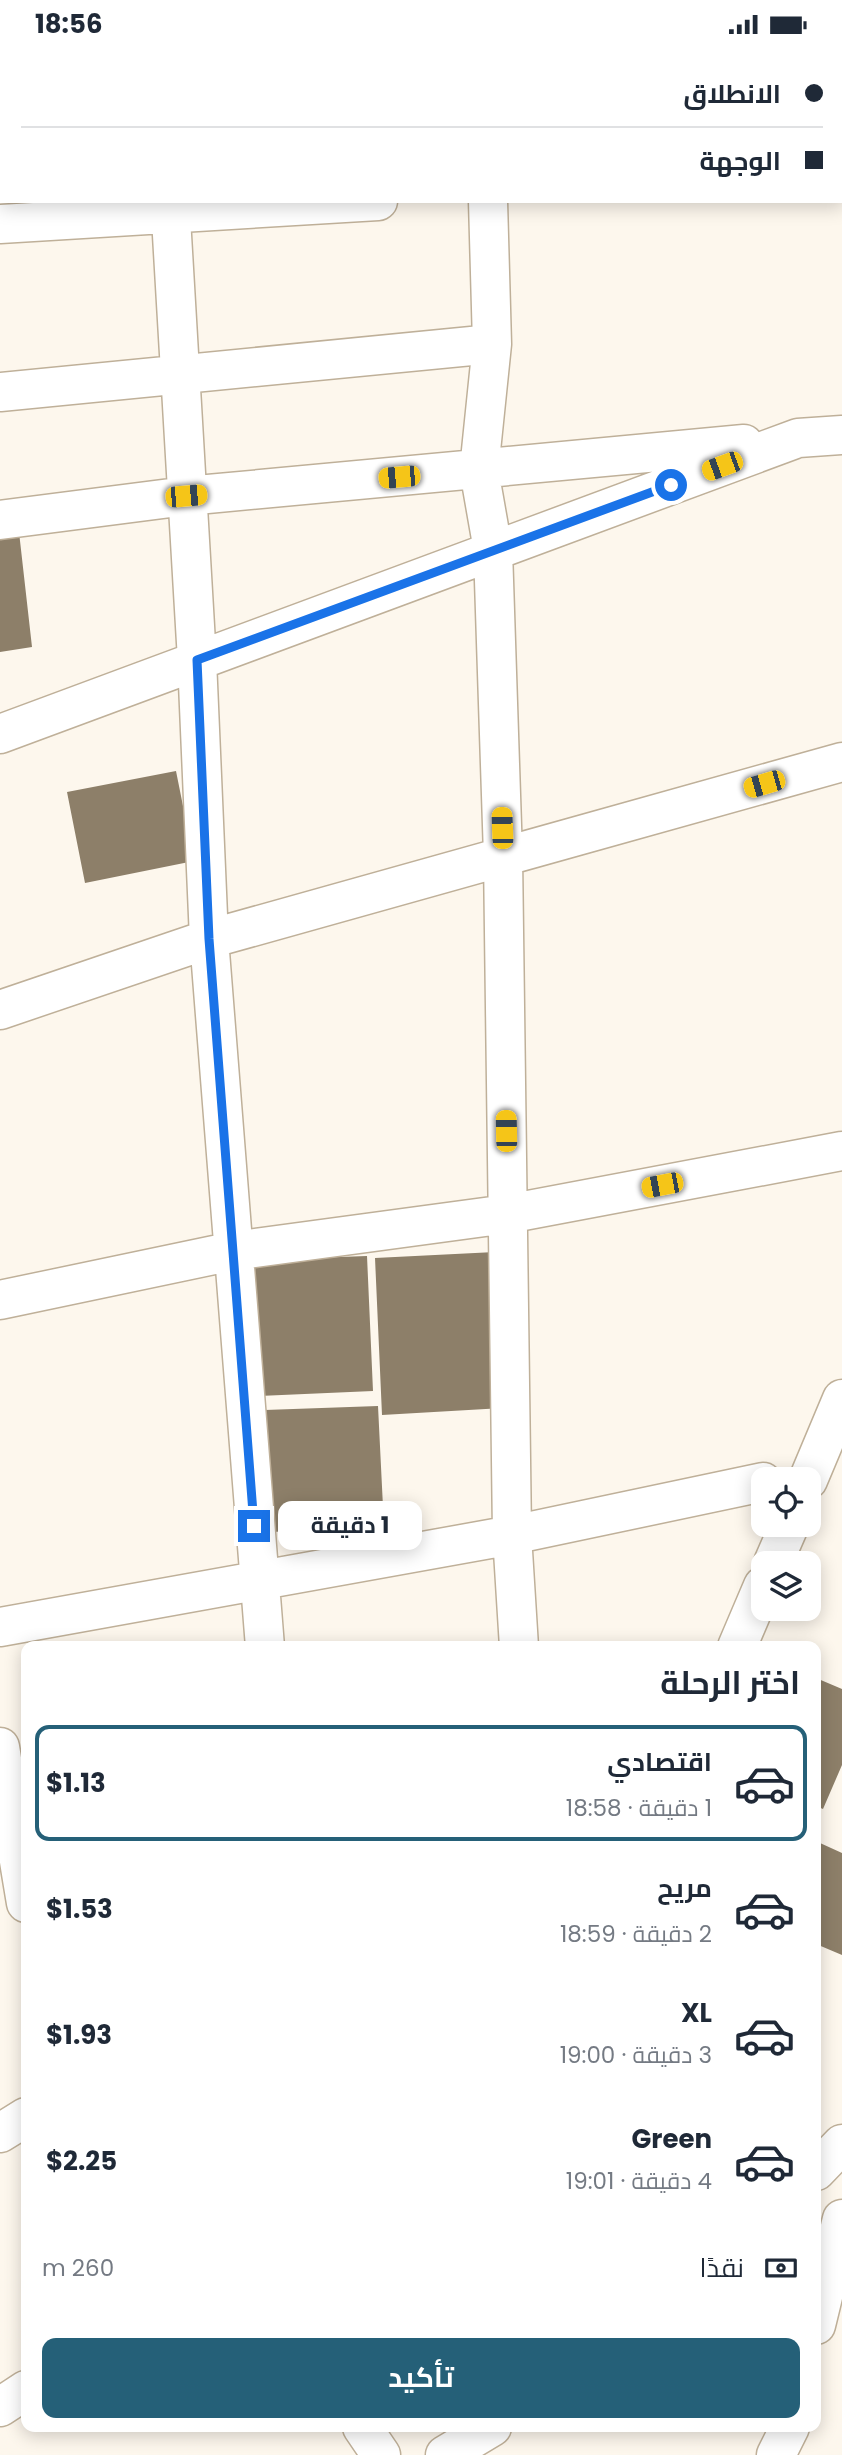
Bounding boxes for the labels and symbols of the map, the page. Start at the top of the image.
car [699,449,746,483]
car [378,465,421,489]
route start [655,469,687,501]
car [165,484,208,508]
car [741,768,788,800]
car [491,807,514,849]
car [496,1110,517,1152]
car [640,1171,685,1199]
callout: 1 دقيقة [278,1501,422,1551]
route end [238,1510,270,1542]

